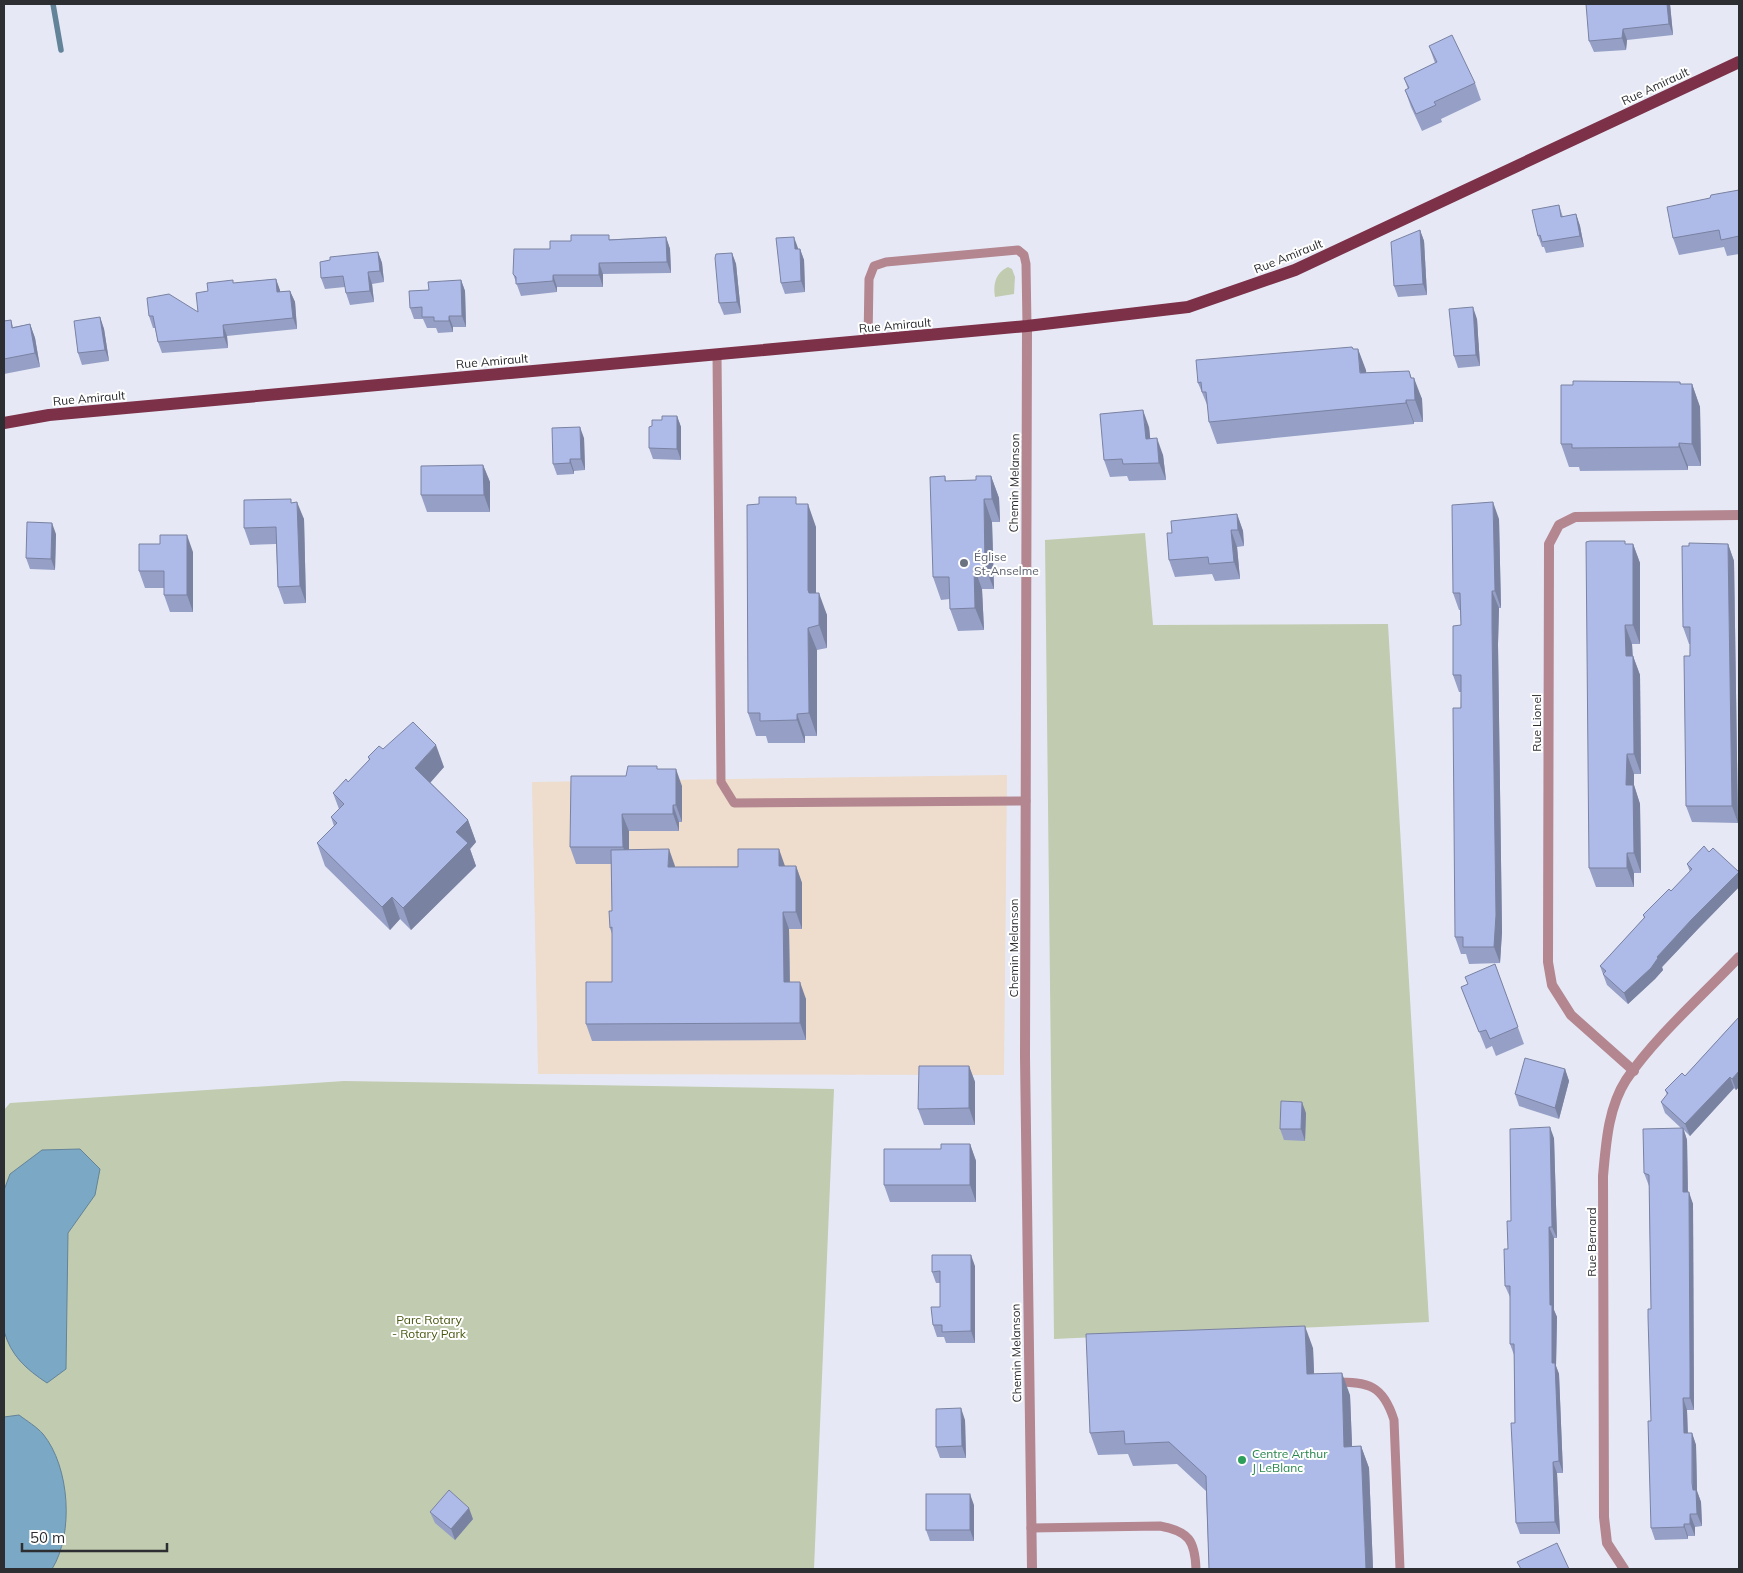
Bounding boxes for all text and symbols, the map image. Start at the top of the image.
street label: Rue Amirault [1619,64,1691,108]
street label: Rue Amirault [1252,235,1324,277]
street label: Rue Amirault [858,314,932,336]
street label: Rue Amirault [455,350,529,372]
street label: Rue Amirault [52,387,126,409]
street label: Chemin Melanson [1006,433,1022,533]
place label: Église St-Anselme [974,549,1039,578]
marker: Église St-Anselme [958,557,970,569]
street label: Rue Lionel [1529,694,1544,752]
street label: Chemin Melanson [1006,898,1021,998]
street label: Rue Bernard [1584,1207,1599,1277]
street label: Chemin Melanson [1008,1303,1024,1403]
park label: Parc Rotary - Rotary Park [392,1312,467,1341]
place label: Centre Arthur J LeBlanc [1252,1446,1328,1475]
marker: Centre Arthur J LeBlanc [1236,1454,1248,1466]
scale bar [22,1520,168,1552]
text: 50 m [30,1528,65,1547]

